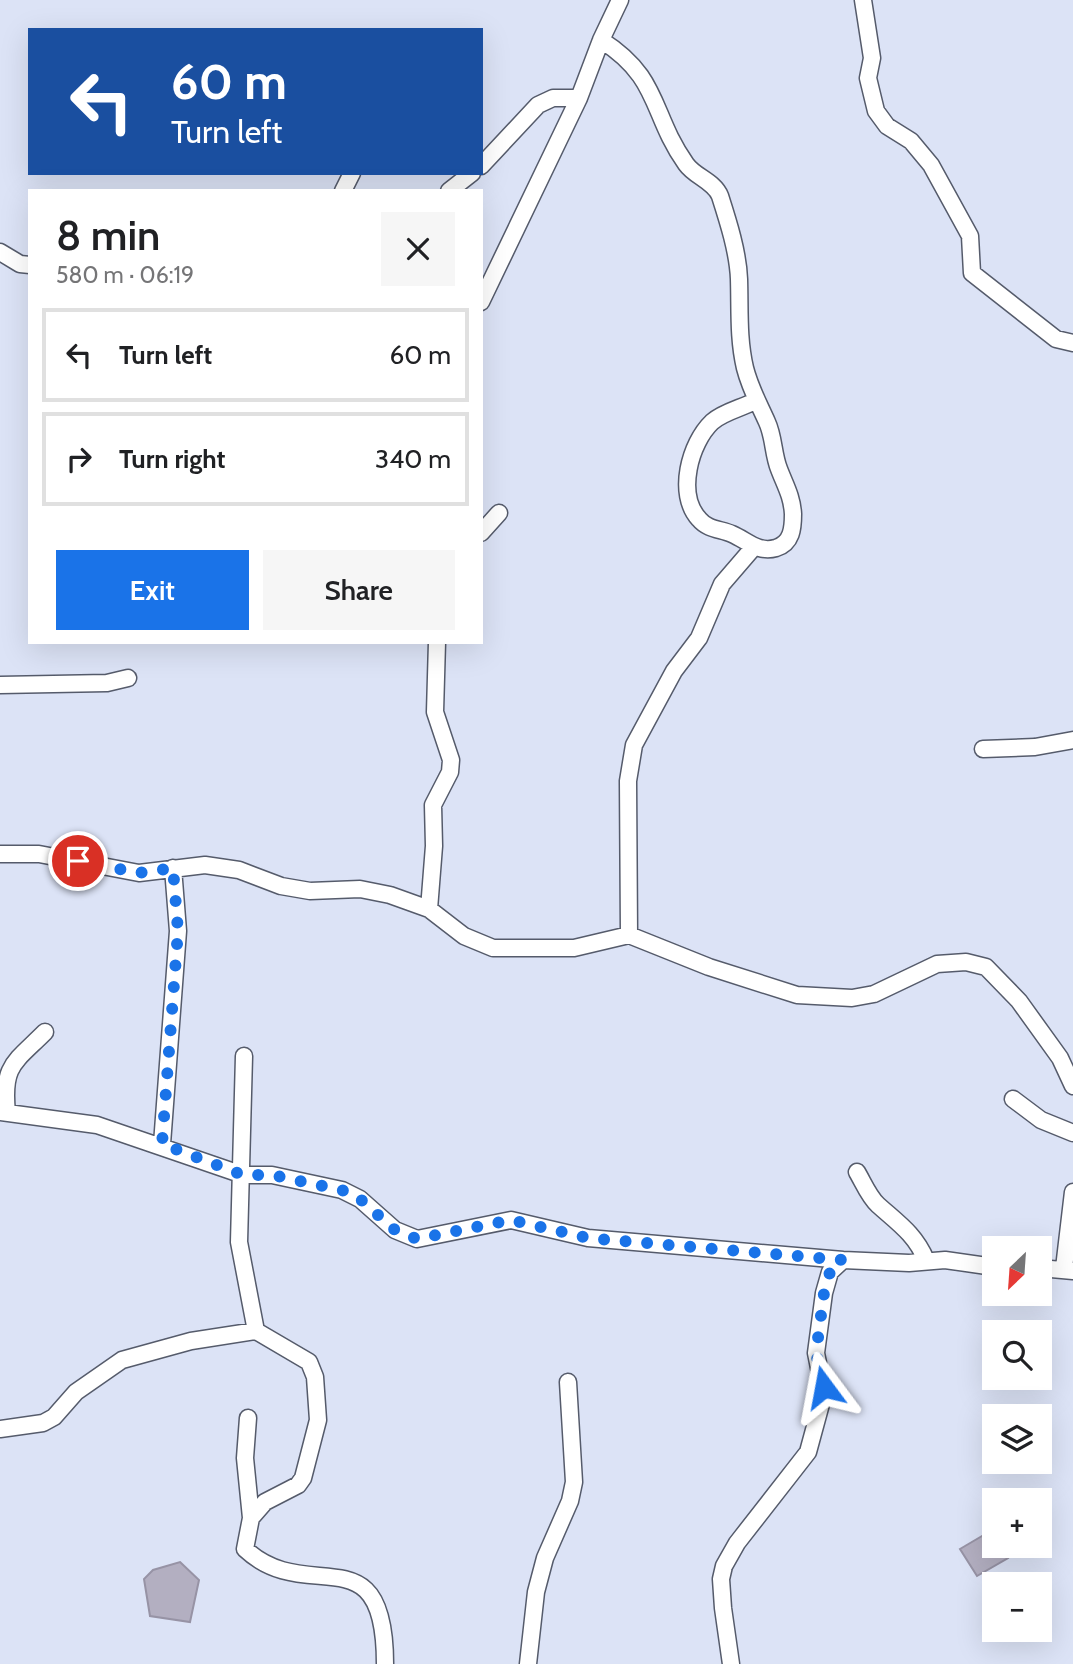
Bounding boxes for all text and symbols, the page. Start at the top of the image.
text: 60 m [171,52,287,111]
icon: left [56,56,147,147]
text: Turn left [171,112,282,151]
text: 8 min [56,209,160,261]
button: close [381,212,455,286]
text: 580 m · 06:19 [56,261,194,289]
icon: left [60,336,98,374]
text: Turn left [119,339,212,371]
text: 60 m [389,339,451,371]
icon: right [60,440,98,478]
text: Turn right [119,443,225,475]
text: 340 m [375,443,451,475]
button: Exit [56,550,249,630]
button: Share [263,550,455,630]
pin [48,831,108,891]
icon: arrive [59,842,97,880]
north arrow [982,1236,1052,1306]
map controls [982,1236,1052,1642]
button: search [982,1320,1052,1390]
position arrow [787,1350,861,1424]
button: layers [982,1404,1052,1474]
button: + [982,1488,1052,1558]
button: − [982,1572,1052,1642]

